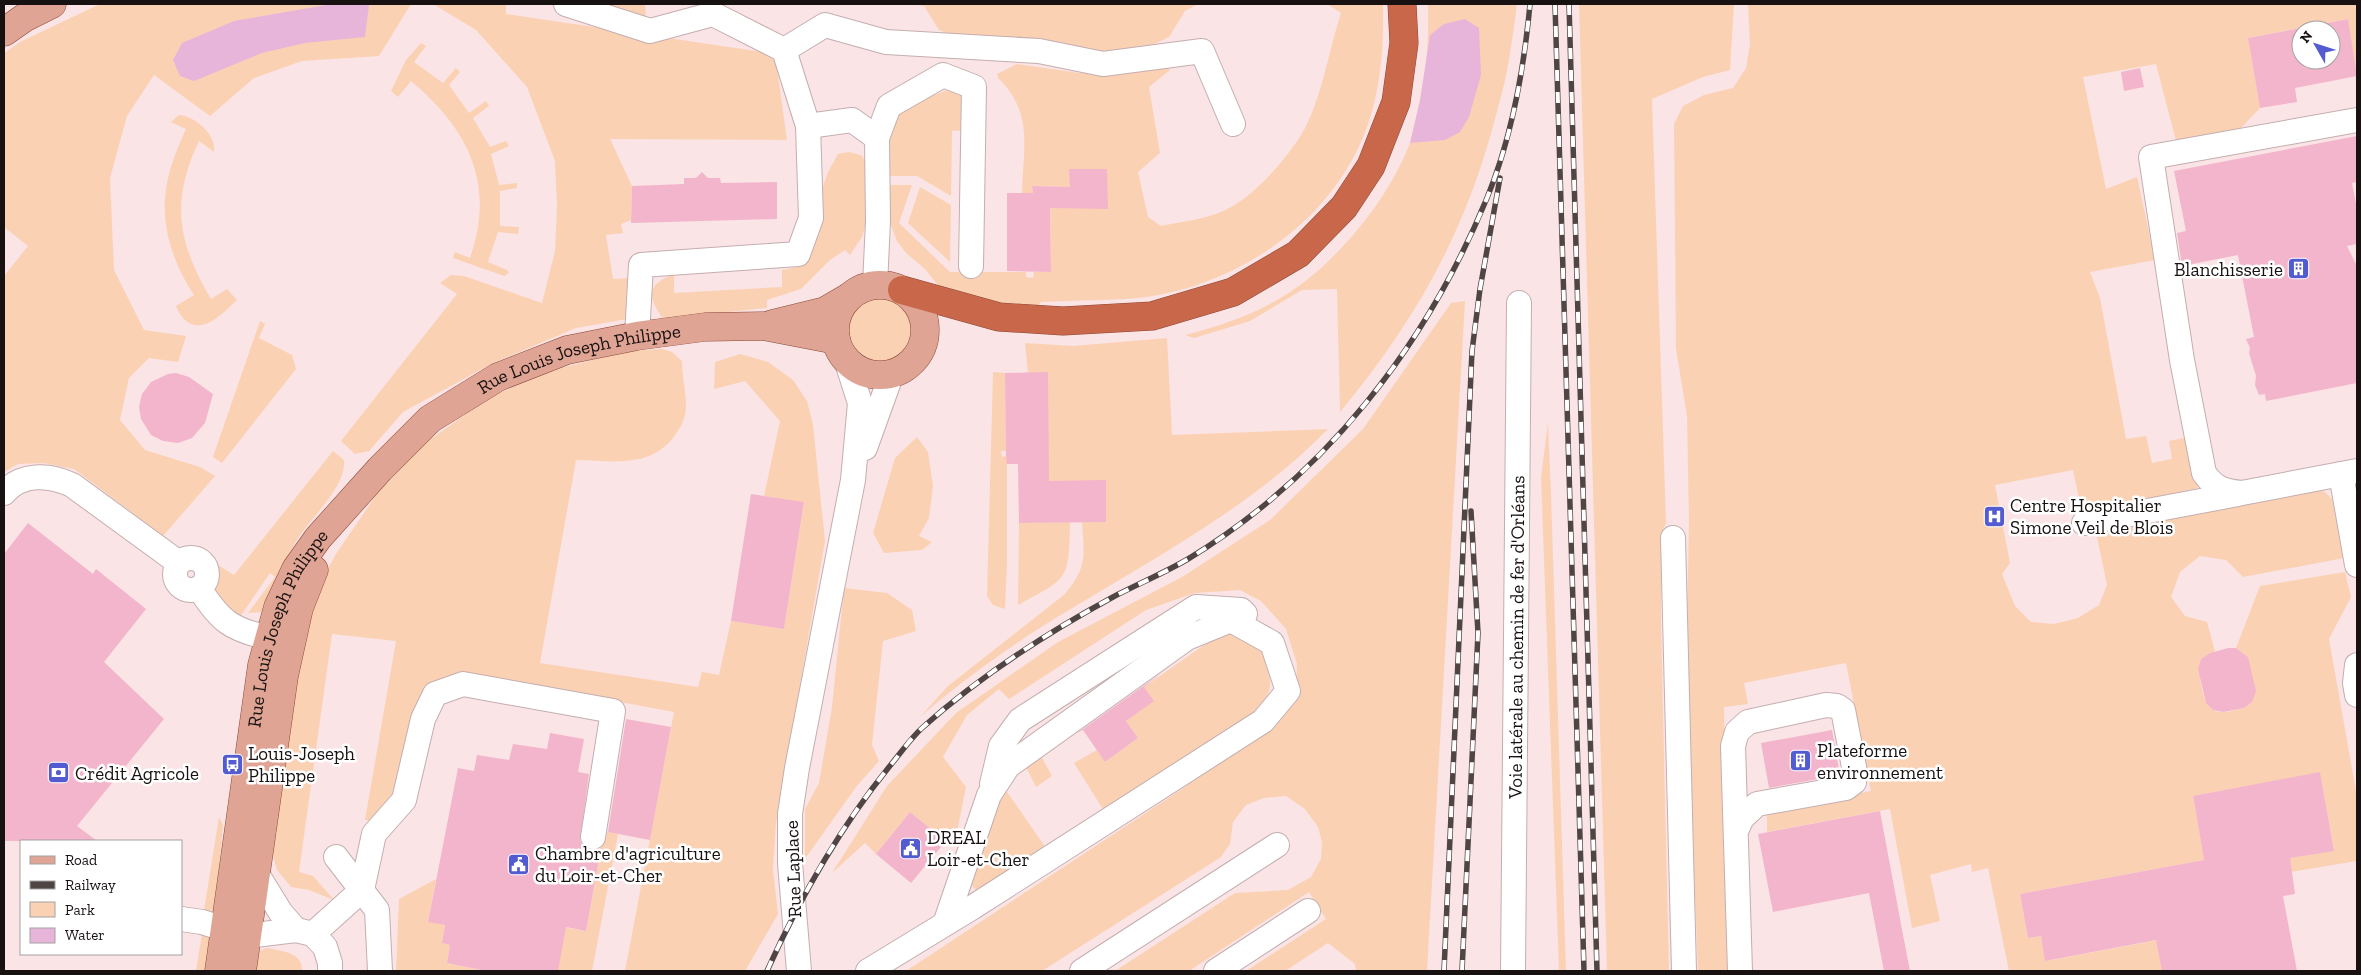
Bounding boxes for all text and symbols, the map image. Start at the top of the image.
north arrow [2291,20,2341,70]
text: N [2296,27,2316,47]
building icon: Blanchisserie [2287,257,2311,281]
place label: Blanchisserie [2174,258,2283,281]
street label: Rue Louis Joseph Philippe [473,319,682,399]
street label: Voie latérale au chemin de fer d'Orléans [1503,475,1529,800]
place label: Centre Hospitalier Simone Veil de Blois [2010,494,2173,539]
hospital icon: Centre Hospitalier Simone Veil de Blois [1982,504,2006,528]
street label: Rue Louis Joseph Philippe [242,524,332,729]
place label: Plateforme environnement [1817,739,1943,784]
place label: Louis-Joseph Philippe [248,742,355,787]
building icon: Plateforme environnement [1789,749,1813,773]
bus stop icon: Louis-Joseph Philippe [220,752,244,776]
bank icon: Crédit Agricole [47,761,71,785]
place label: Crédit Agricole [75,762,199,785]
street label: Rue Laplace [780,820,806,918]
place label: DREAL Loir-et-Cher [927,826,1029,871]
public building icon: DREAL Loir-et-Cher [899,836,923,860]
legend [20,840,182,955]
place label: Chambre d'agriculture du Loir-et-Cher [535,842,721,887]
text: Road [65,851,98,869]
public building icon: Chambre d'agriculture du Loir-et-Cher [507,852,531,876]
text: Railway [65,876,116,894]
text: Park [65,901,95,919]
text: Water [65,926,105,944]

